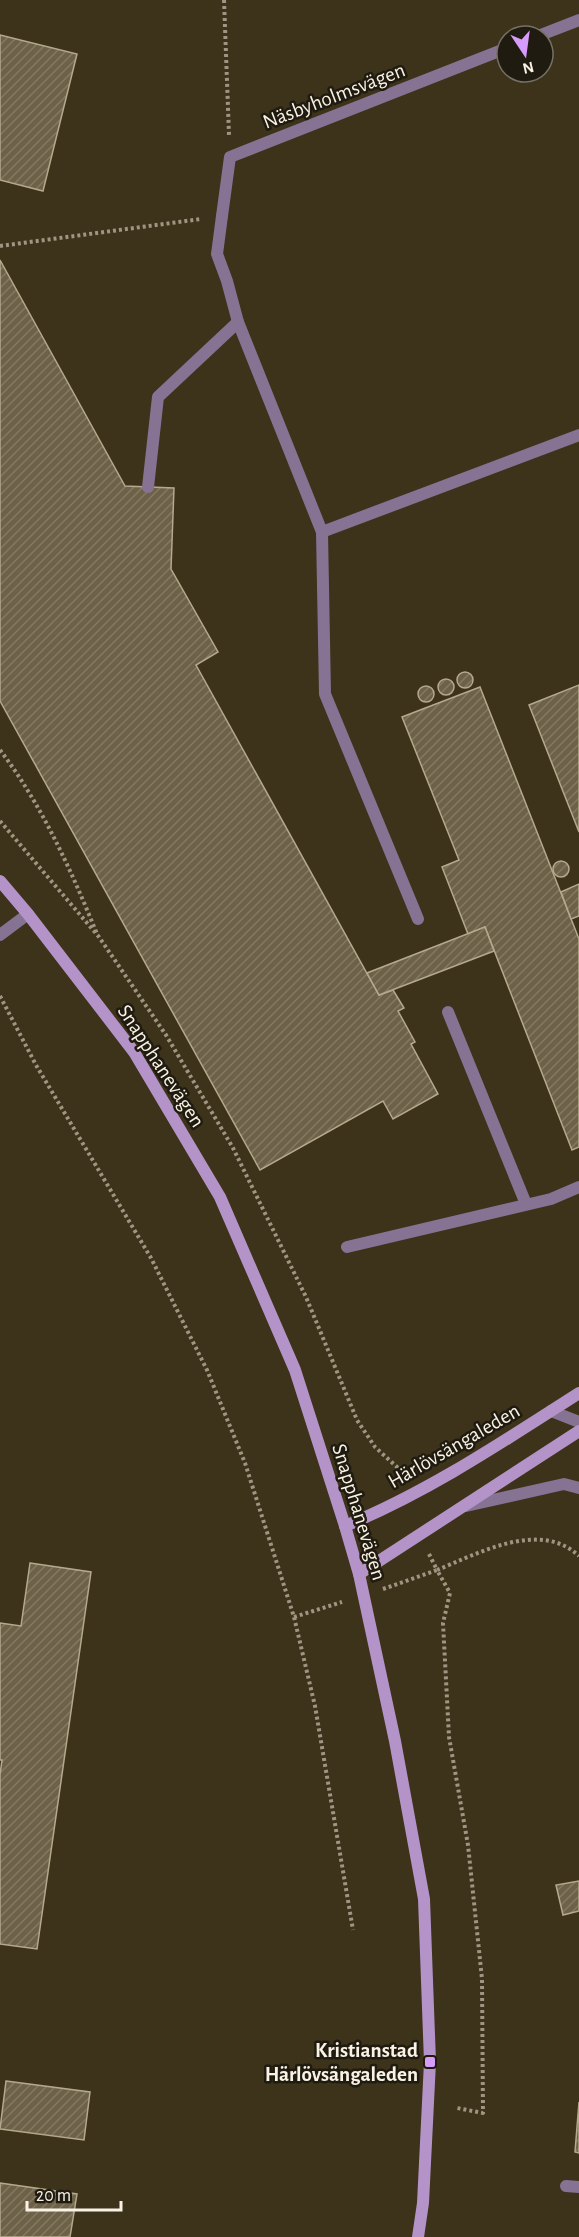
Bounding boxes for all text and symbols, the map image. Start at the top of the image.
north arrow [495,24,555,84]
street label: Näsbyholmsvägen [260,59,408,133]
text: N [521,59,535,77]
street label: Snapphanevägen [114,1001,208,1131]
street label: Härlövsängaleden [385,1400,523,1492]
street label: Snapphanevägen [328,1441,390,1583]
place label: Kristianstad Härlövsängaleden [265,2040,418,2085]
marker: Kristianstad Härlövsängaleden [423,2055,437,2069]
scale bar [27,2174,122,2212]
text: 20 m [36,2187,71,2205]

